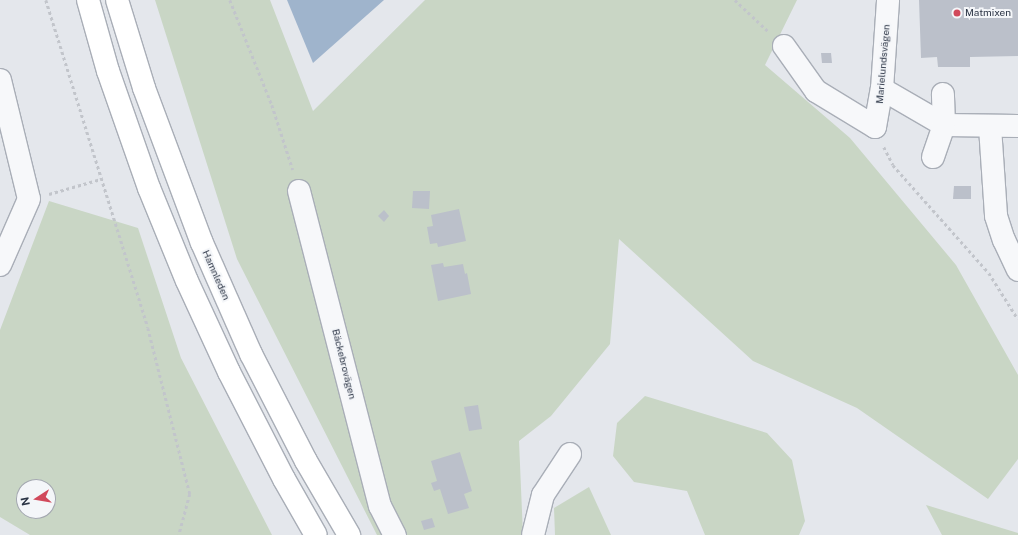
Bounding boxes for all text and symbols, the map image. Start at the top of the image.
place label: Matmixen [965,7,1011,19]
marker: Matmixen [952,8,962,18]
street label: Marielundsvägen [874,24,892,104]
street label: Hamnleden [200,248,232,302]
street label: Bäckebrovägen [329,328,359,400]
north arrow [16,479,56,519]
text: N [18,496,32,507]

